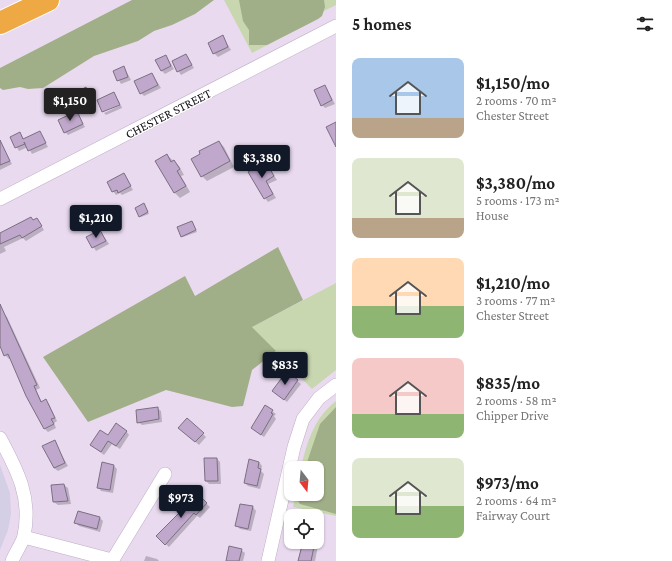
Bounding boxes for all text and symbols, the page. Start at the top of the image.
icon: filters [634,13,656,35]
text: 5 homes [352,15,411,34]
icon: home [384,74,432,122]
text: $1,150/mo [476,74,550,93]
street label: CHESTER STREET [123,85,214,142]
pin: $1,150 [37,88,103,122]
text: $1,150 [53,93,87,108]
text: 2 rooms · 70 m² [476,93,557,108]
text: Chester Street [476,108,549,123]
pin: $3,380 [229,145,295,179]
text: $3,380 [243,150,281,165]
icon: home [384,174,432,222]
text: $3,380/mo [476,174,555,193]
text: 5 rooms · 173 m² [476,193,560,208]
pin: $1,210 [63,205,129,239]
text: House [476,208,509,223]
text: $1,210 [79,210,113,225]
icon: home [384,274,432,322]
text: $1,210/mo [476,274,550,293]
text: 3 rooms · 77 m² [476,293,555,308]
text: Chester Street [476,308,549,323]
pin: $835 [261,352,309,386]
text: $835 [272,357,298,372]
icon: home [384,374,432,422]
text: $835/mo [476,374,540,393]
text: 2 rooms · 58 m² [476,393,557,408]
text: Chipper Drive [476,408,549,423]
north arrow [284,461,324,501]
map controls [284,461,324,549]
icon: home [384,474,432,522]
text: $973/mo [476,474,539,493]
pin: $973 [157,485,205,519]
text: $973 [168,490,194,505]
text: 2 rooms · 64 m² [476,493,557,508]
text: Fairway Court [476,508,550,523]
button: locate [284,509,324,549]

